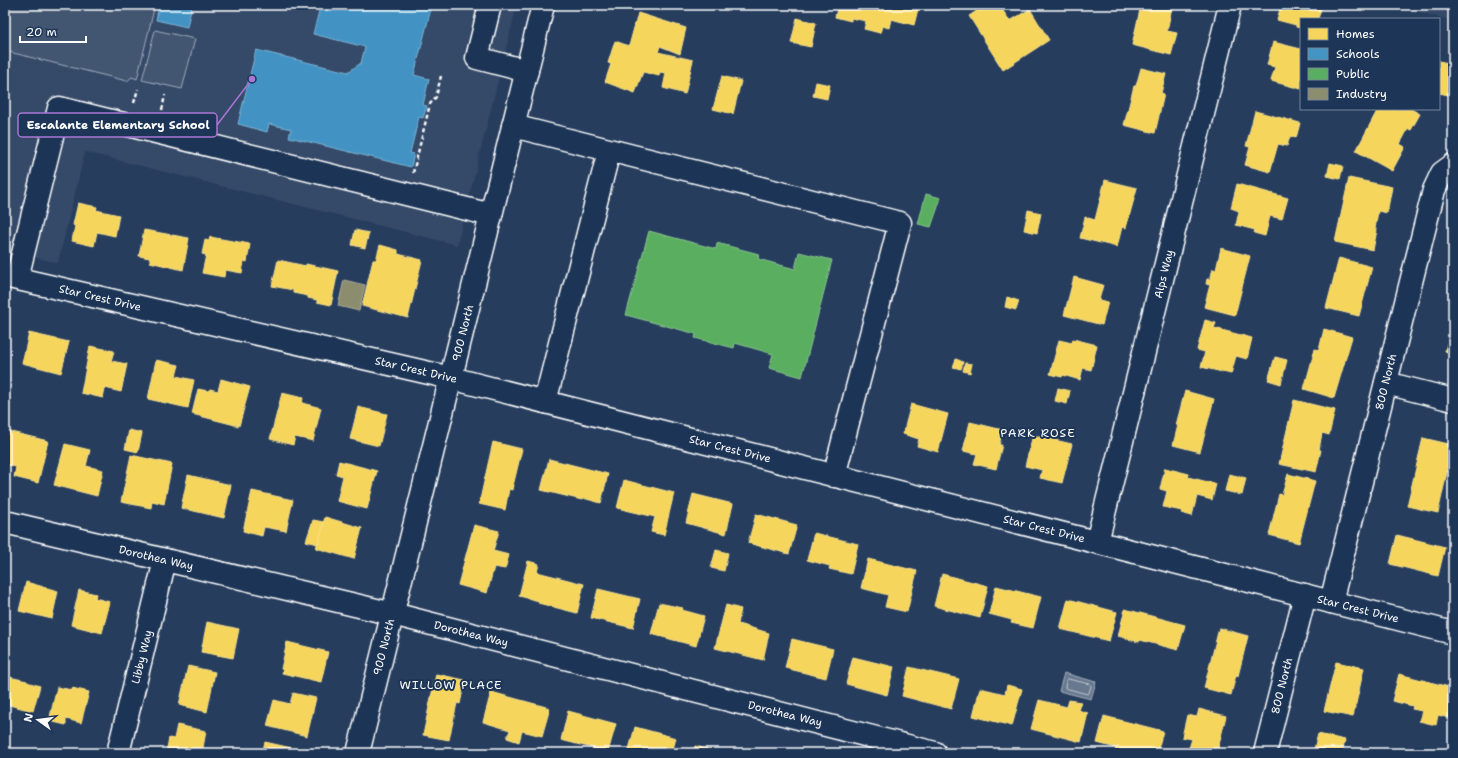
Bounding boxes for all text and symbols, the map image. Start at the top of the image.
scale bar [20,18,86,44]
legend [1300,18,1440,110]
text: 20 m [26,24,57,40]
text: Homes [1336,26,1375,42]
text: Schools [1336,46,1380,62]
text: Public [1336,66,1370,82]
text: Industry [1336,86,1387,102]
callout: Escalante Elementary School [18,113,217,137]
text: Escalante Elementary School [26,117,210,133]
street label: Alps Way [1151,248,1177,300]
street label: Star Crest Drive [57,281,143,315]
street label: 900 North [449,303,477,363]
street label: 800 North [1372,352,1400,412]
street label: Star Crest Drive [373,353,459,387]
district label: PARK ROSE [1000,425,1076,441]
street label: Star Crest Drive [687,432,773,466]
street label: Star Crest Drive [1001,512,1087,546]
street label: Dorothea Way [117,542,195,574]
street label: Star Crest Drive [1315,592,1401,626]
street label: 900 North [370,617,398,677]
street label: Dorothea Way [432,618,510,650]
street label: Libby Way [128,629,156,685]
street label: 800 North [1268,656,1296,716]
district label: WILLOW PLACE [399,677,503,693]
street label: Dorothea Way [746,698,824,730]
north arrow [18,700,58,740]
text: N [20,711,37,724]

